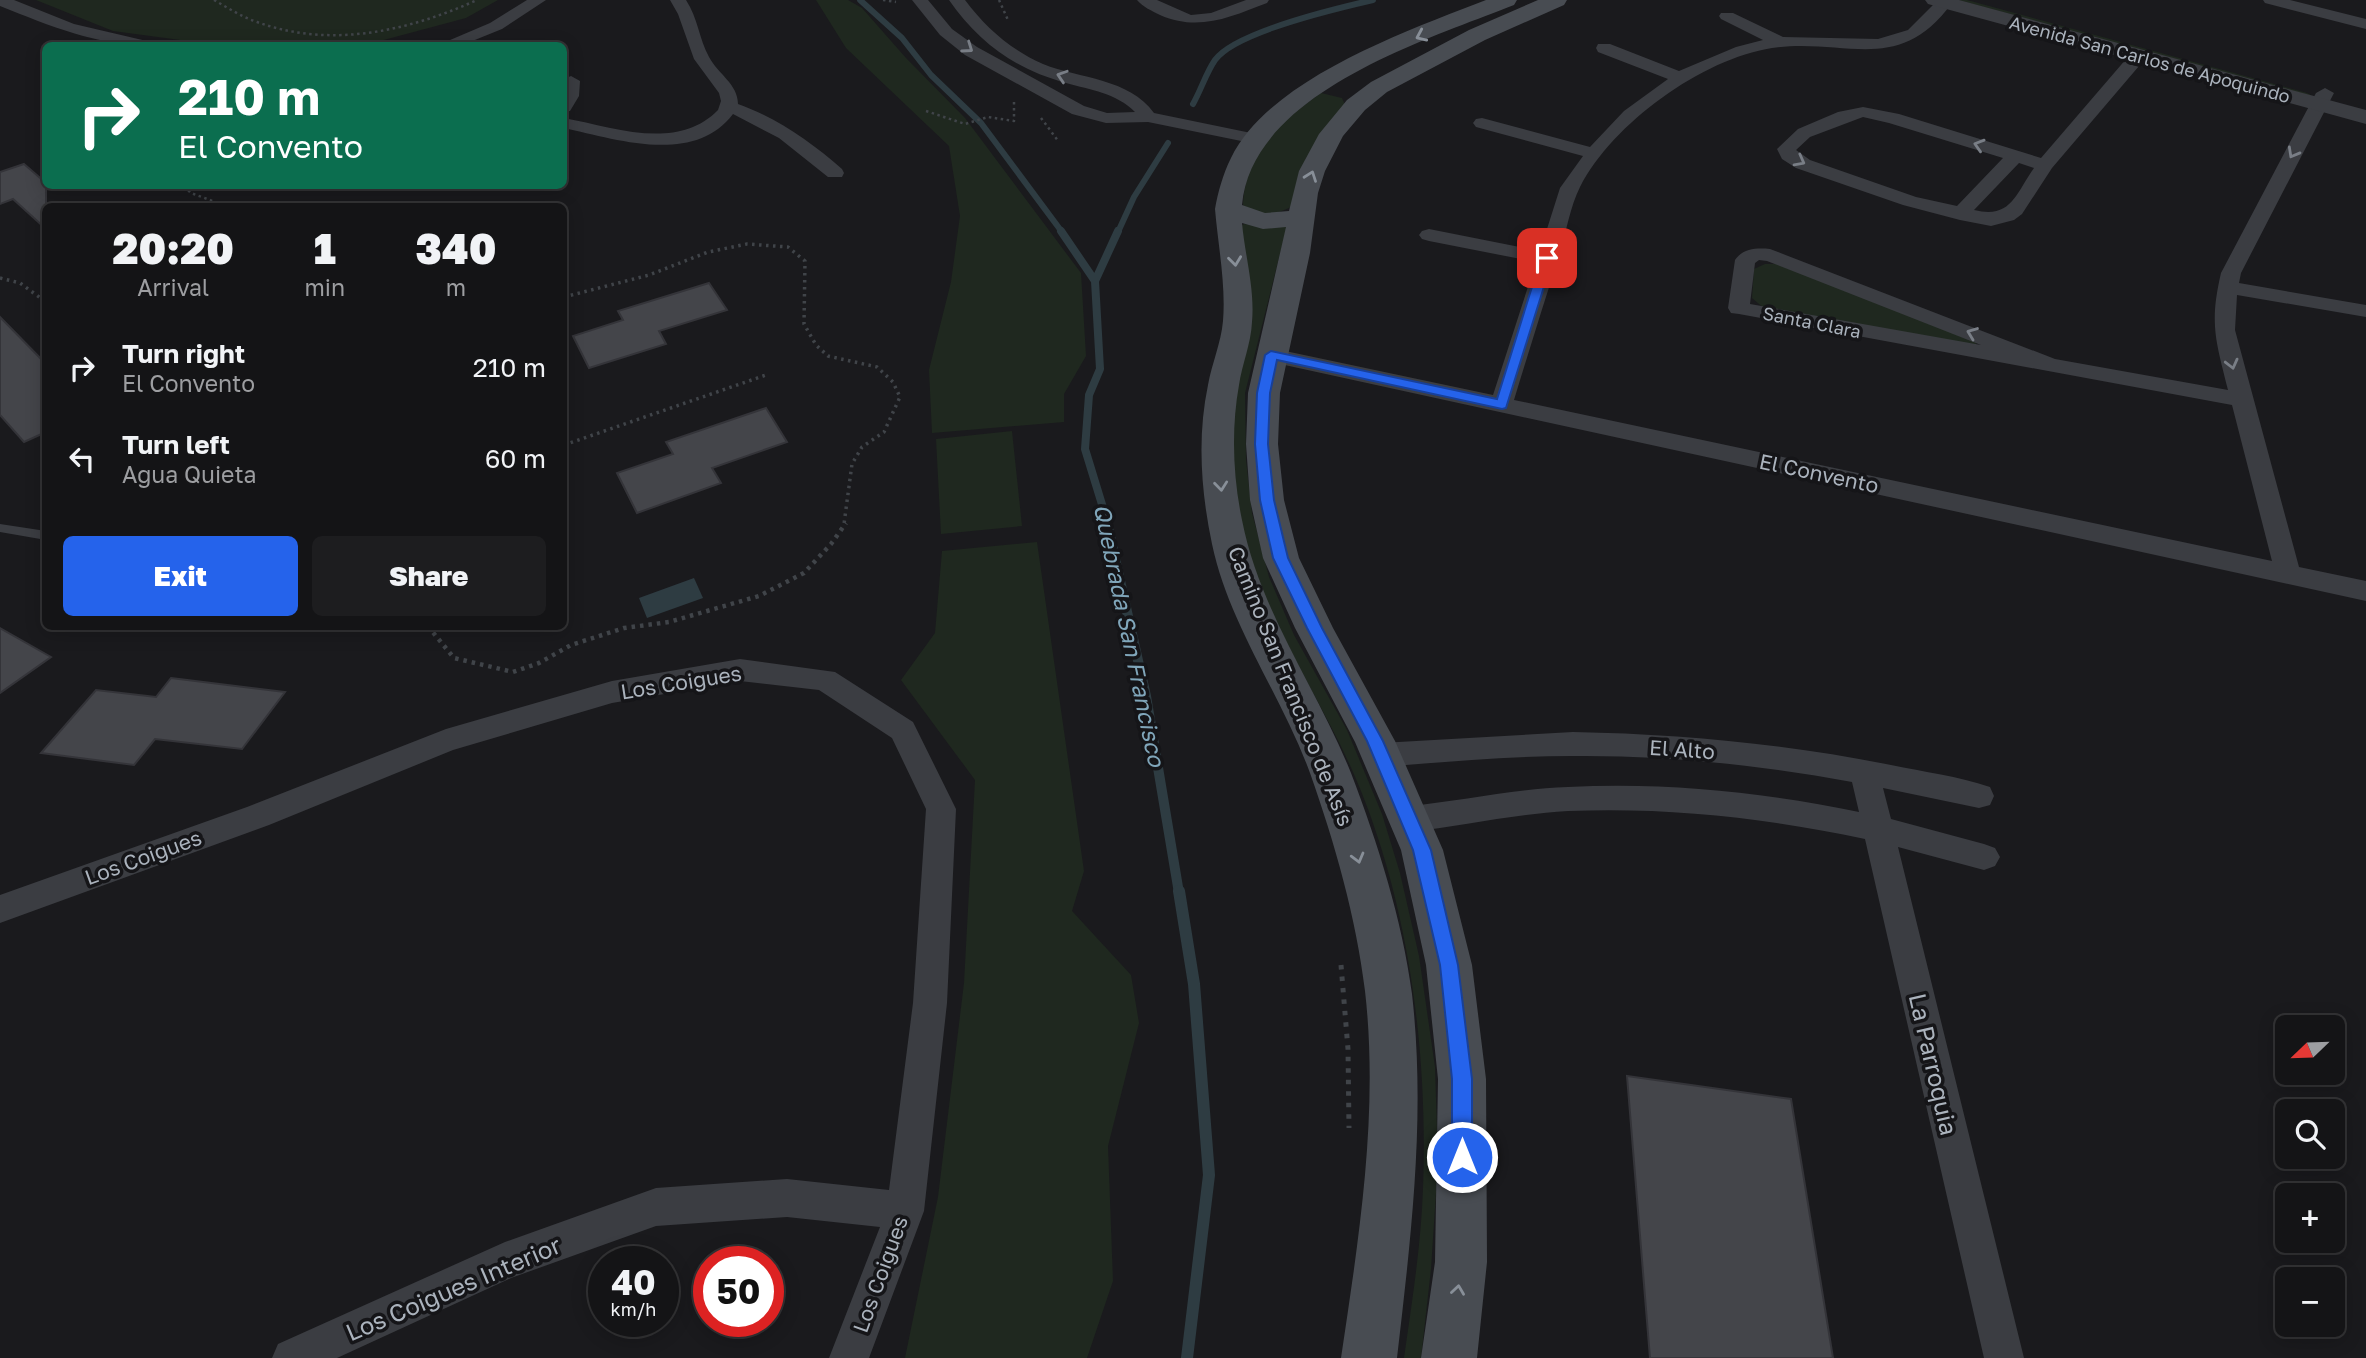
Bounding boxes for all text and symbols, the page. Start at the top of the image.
street label: Avenida San Carlos de Apoquindo [2007,11,2293,107]
one-way arrow [1415,28,1428,42]
one-way arrow [960,40,973,52]
text: 210 m [178,67,320,126]
icon: right [63,70,154,161]
one-way arrow [1056,70,1069,84]
text: El Convento [178,127,363,165]
one-way arrow [1974,139,1986,154]
one-way arrow [2288,146,2301,159]
one-way arrow [1793,153,1806,166]
one-way arrow [1303,170,1317,182]
text: 20:20 [113,223,234,273]
text: 1 [314,223,336,273]
text: 340 [416,223,496,273]
pin [1517,228,1577,288]
icon: arrive [1528,239,1566,277]
one-way arrow [1227,255,1242,267]
text: Arrival [137,273,209,301]
text: min [304,273,345,301]
text: m [446,273,466,301]
street label: Santa Clara [1761,302,1863,342]
one-way arrow [1967,327,1979,341]
text: Turn right [122,338,245,369]
icon: right [63,349,101,387]
text: 210 m [473,352,546,383]
one-way arrow [2224,358,2239,370]
text: El Convento [122,369,255,397]
text: Turn left [122,429,230,460]
icon: left [63,440,101,478]
text: 60 m [485,443,546,474]
street label: El Convento [1757,448,1881,498]
text: Agua Quieta [122,460,257,488]
one-way arrow [1213,481,1228,492]
water label: Quebrada San Francisco [1089,501,1172,770]
button: Exit [63,536,298,616]
button: Share [312,536,546,616]
street label: Camino San Francisco de Asís [1223,542,1359,830]
street label: Los Coigues [619,660,743,704]
street label: El Alto [1648,734,1716,764]
street label: Los Coigues [81,824,205,890]
one-way arrow [1350,852,1365,864]
street label: La Parroquia [1904,990,1964,1138]
north arrow [2275,1015,2345,1085]
map controls [2275,1015,2345,1337]
button: search [2275,1099,2345,1169]
position arrow [1425,1120,1499,1194]
button: + [2275,1183,2345,1253]
street label: Los Coigues [847,1212,913,1336]
street label: Los Coigues Interior [341,1230,565,1346]
speed limit sign: 50 [693,1246,784,1337]
text: 40 [611,1261,656,1303]
button: − [2275,1267,2345,1337]
one-way arrow [1450,1284,1465,1296]
text: km/h [611,1298,656,1320]

